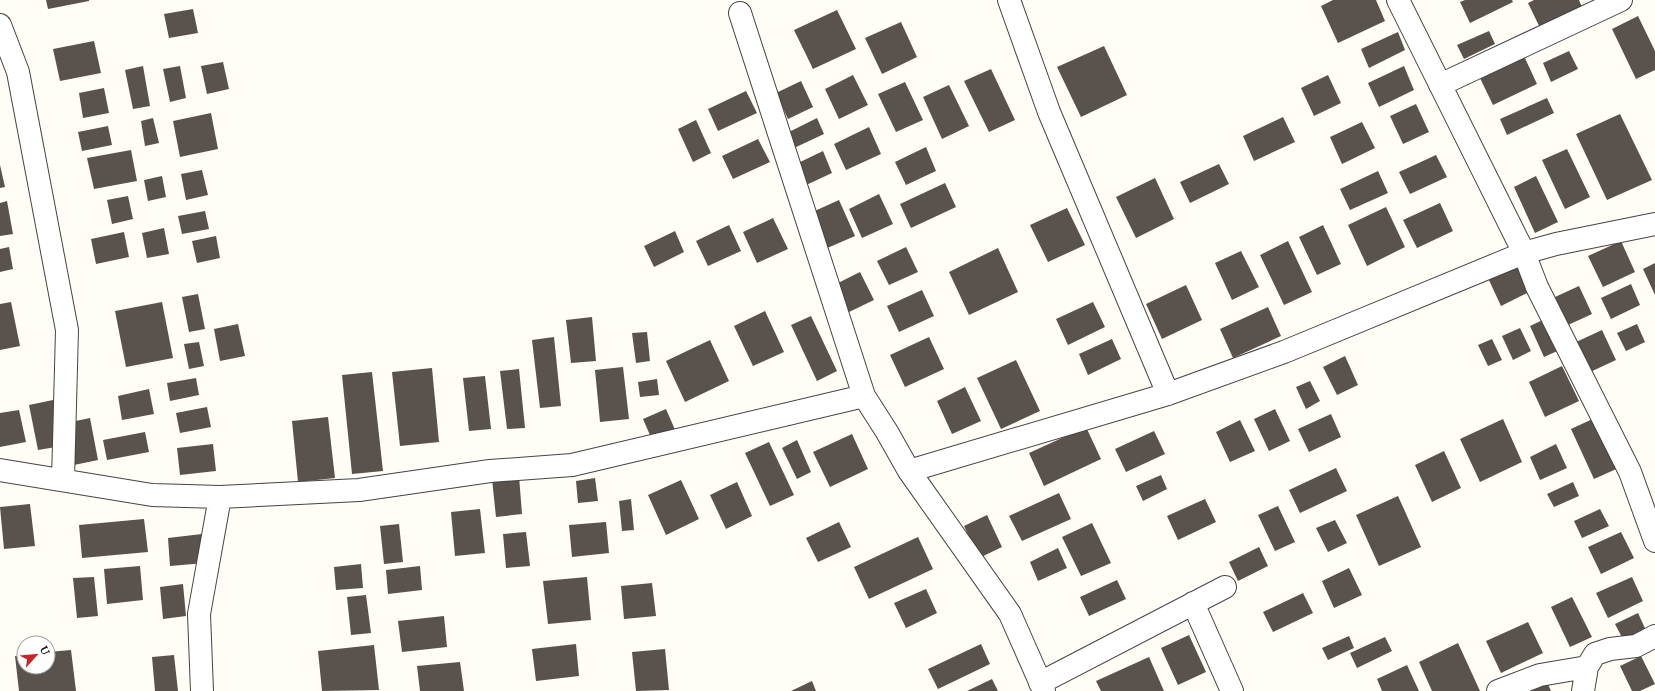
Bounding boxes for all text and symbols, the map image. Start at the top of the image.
north arrow [16,635,56,675]
text: U [37,644,53,658]

